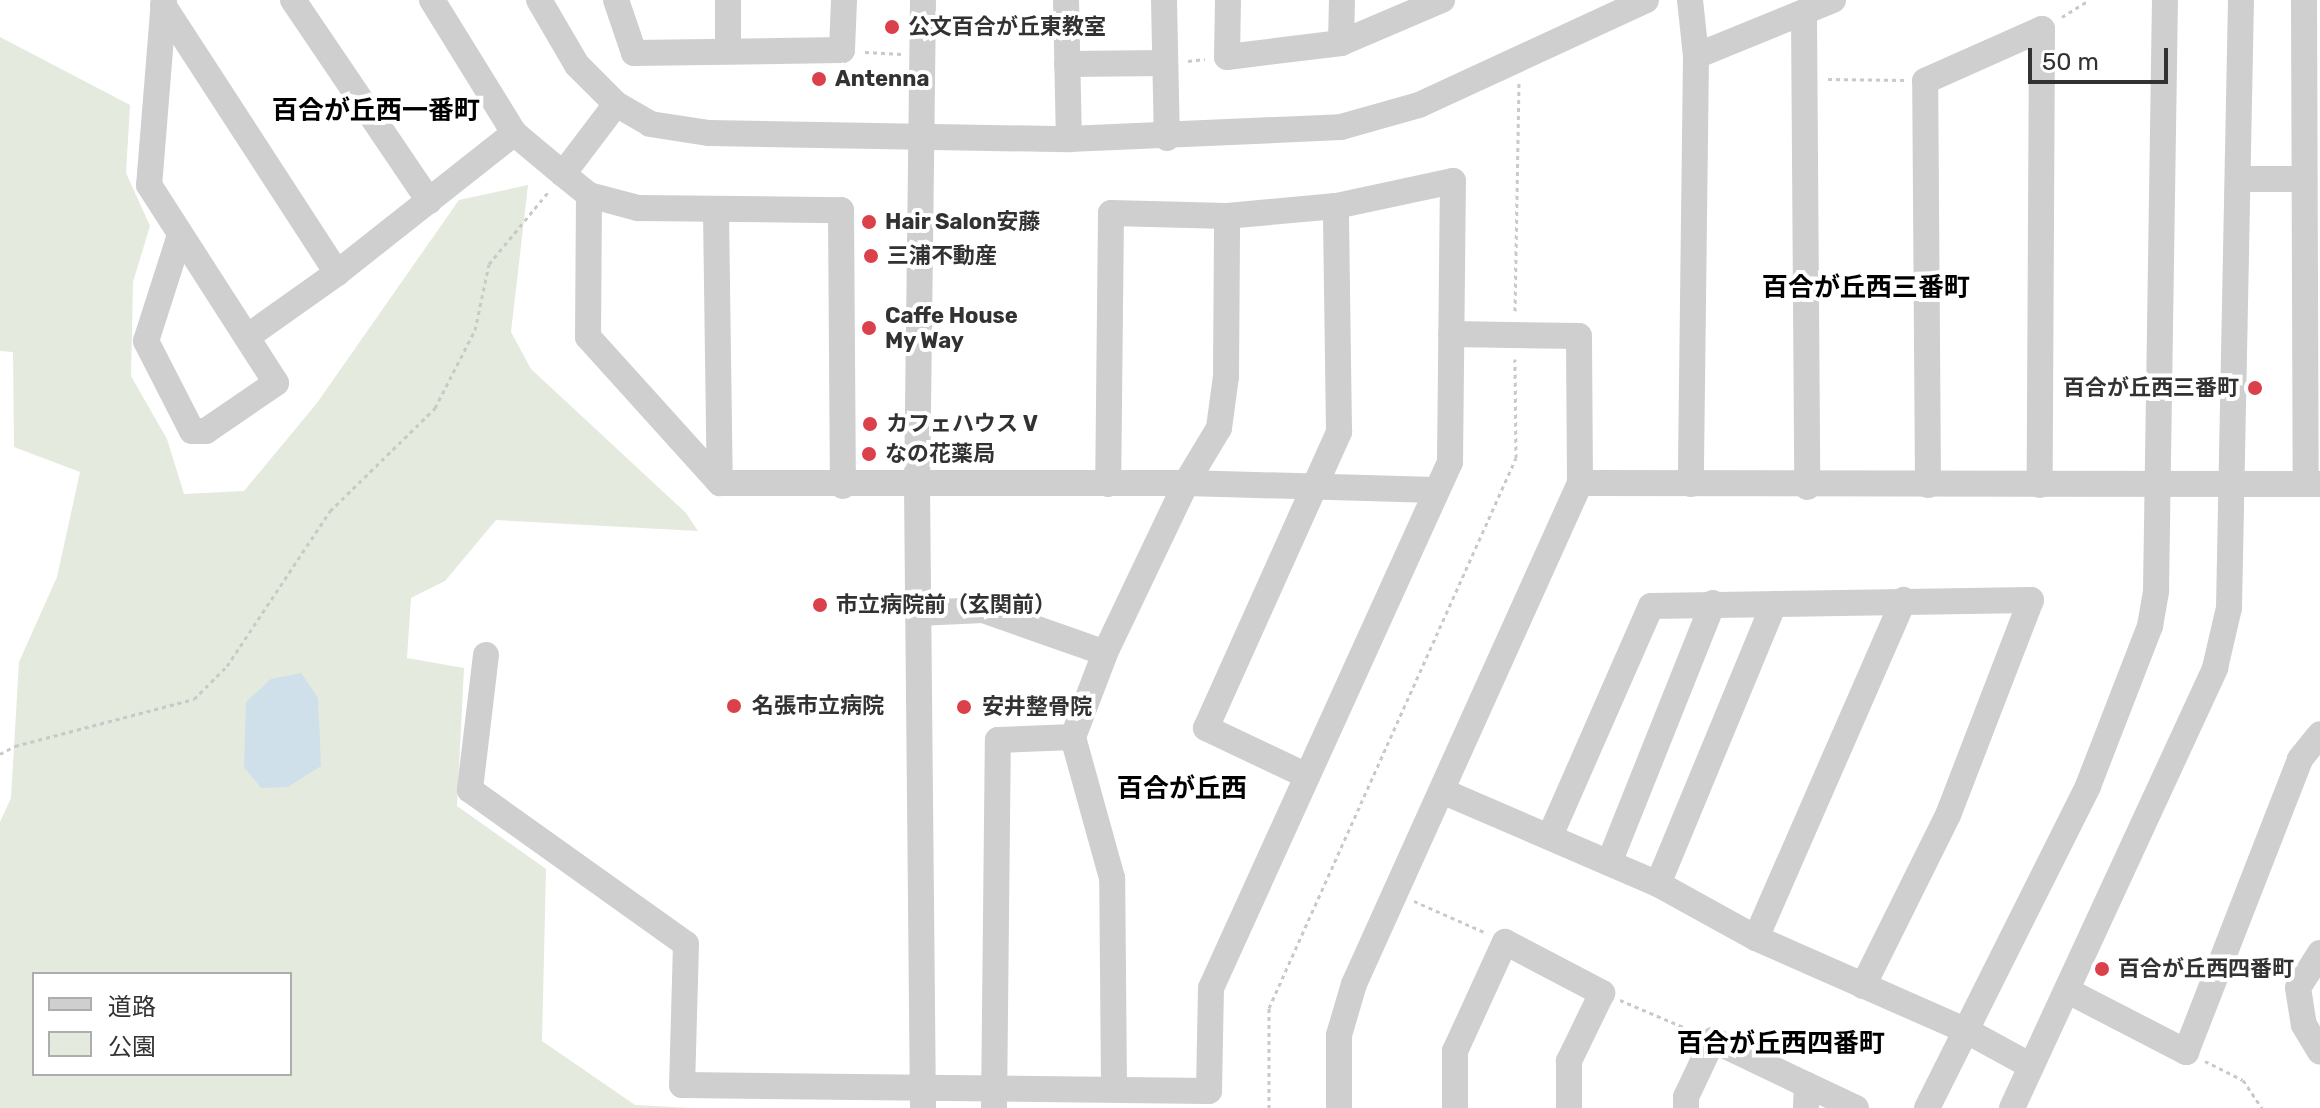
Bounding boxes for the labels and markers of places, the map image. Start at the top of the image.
place label: 公文百合が丘東教室 [908,14,1106,40]
marker: 公文百合が丘東教室 [883,18,901,36]
place label: Antenna [835,66,929,92]
marker: Antenna [810,70,828,88]
place label: Hair Salon安藤 [885,209,1041,235]
marker: Hair Salon安藤 [860,213,878,231]
place label: 三浦不動産 [887,243,997,269]
marker: 三浦不動産 [862,247,880,265]
place label: Caffe House My Way [885,302,1018,354]
marker: Caffe House My Way [860,319,878,337]
place label: 百合が丘西三番町 [2063,375,2239,401]
marker: 百合が丘西三番町 [2246,379,2264,397]
place label: カフェハウス V [886,411,1038,437]
marker: カフェハウス V [861,415,879,433]
place label: なの花薬局 [885,441,995,467]
marker: なの花薬局 [860,445,878,463]
place label: 市立病院前（玄関前） [836,592,1056,618]
marker: 市立病院前（玄関前） [811,596,829,614]
place label: 名張市立病院 [752,693,884,719]
place label: 安井整骨院 [982,694,1092,720]
marker: 名張市立病院 [723,695,745,717]
marker: 安井整骨院 [953,696,975,718]
place label: 百合が丘西四番町 [2118,956,2294,982]
marker: 百合が丘西四番町 [2093,960,2111,978]

